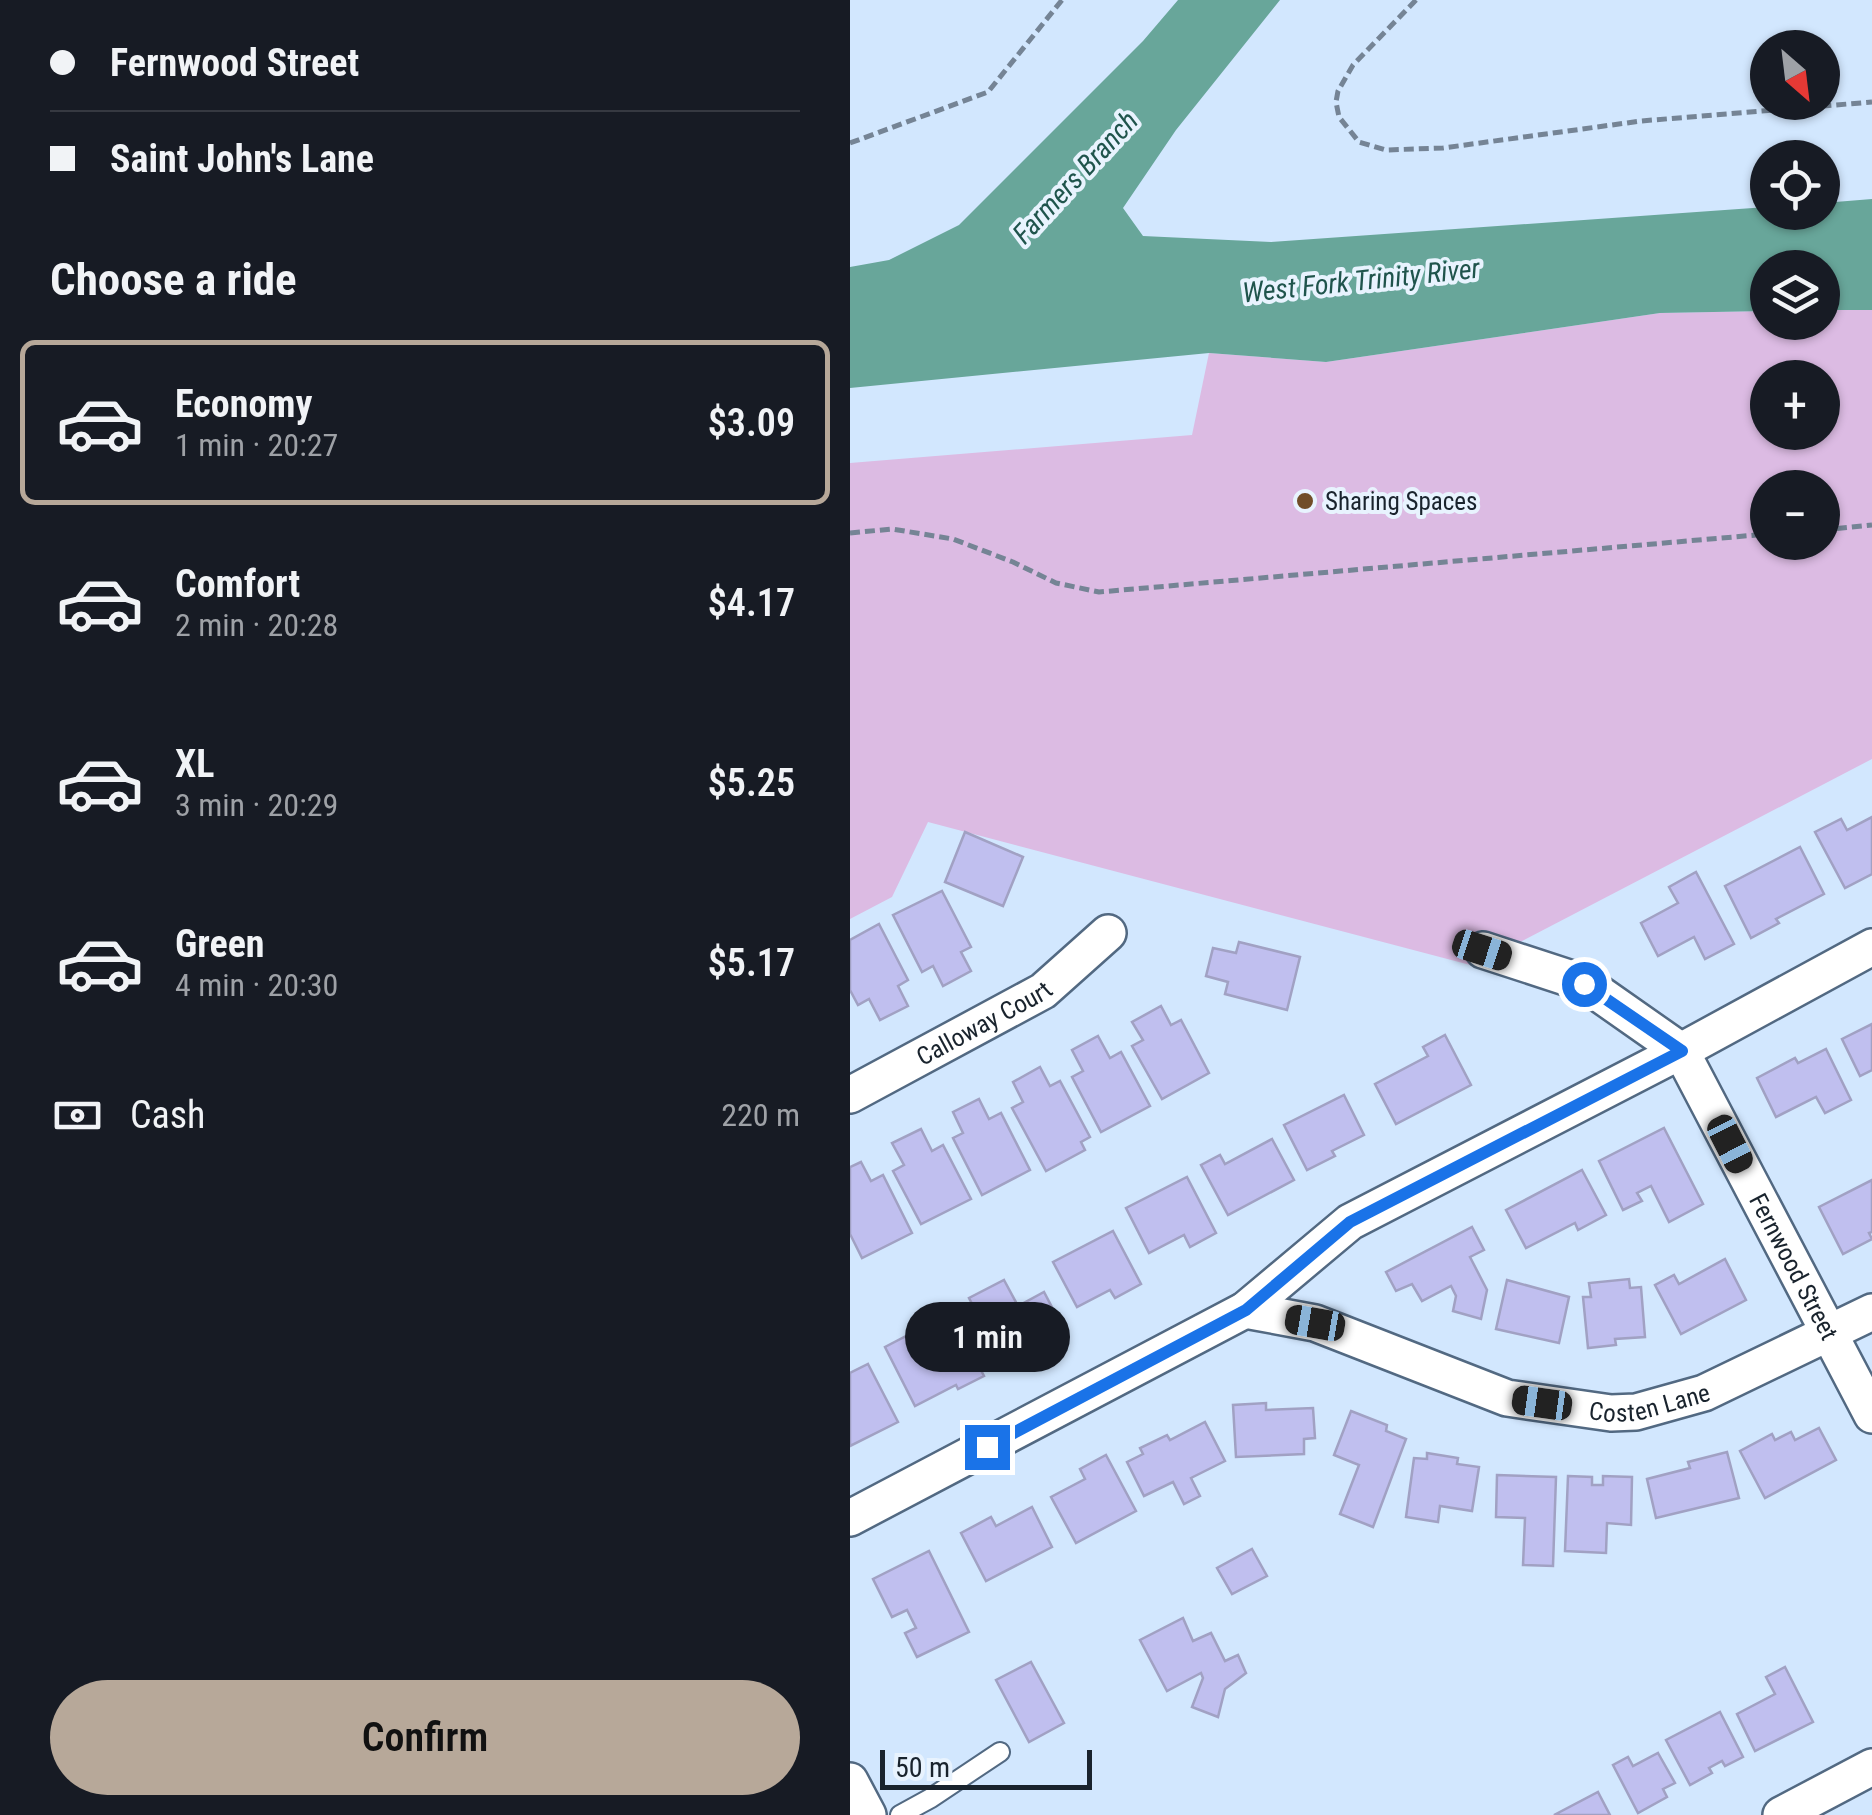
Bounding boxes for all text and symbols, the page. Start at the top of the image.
north arrow [1750,30,1840,120]
map controls [1750,30,1840,560]
text: Fernwood Street [110,41,359,85]
water label: Farmers Branch [1006,104,1145,250]
text: Saint John's Lane [110,137,374,181]
button: locate [1750,140,1840,230]
button: layers [1750,250,1840,340]
water label: West Fork Trinity River [1241,252,1482,309]
text: Choose a ride [50,253,297,306]
button: + [1750,360,1840,450]
icon: car [55,378,145,468]
text: Economy [175,382,312,426]
text: $3.09 [708,401,795,445]
text: 1 min · 20:27 [175,426,338,464]
button: − [1750,470,1840,560]
place label: Sharing Spaces [1325,487,1477,516]
marker: Sharing Spaces [1294,490,1316,512]
icon: car [55,558,145,648]
text: Comfort [175,562,300,606]
text: $4.17 [708,581,795,625]
text: 2 min · 20:28 [175,606,338,644]
icon: car [55,738,145,828]
text: XL [175,742,214,786]
text: $5.25 [708,761,795,805]
text: 3 min · 20:29 [175,786,338,824]
icon: car [55,918,145,1008]
text: Green [175,922,265,966]
car [1449,926,1515,974]
text: $5.17 [708,941,795,985]
route start [1562,962,1607,1007]
text: 4 min · 20:30 [175,966,338,1004]
street label: Calloway Court [912,976,1058,1071]
icon: cash [50,1088,105,1143]
text: Cash [130,1093,205,1137]
text: 220 m [721,1096,800,1134]
car [1703,1110,1757,1178]
street label: Fernwood Street [1743,1188,1844,1345]
callout: 1 min [904,1302,1070,1372]
car [1283,1303,1347,1343]
text: 1 min [952,1318,1023,1356]
street label: Costen Lane [1587,1378,1713,1429]
car [1510,1384,1574,1422]
route end [965,1425,1010,1470]
button: Confirm [50,1680,800,1795]
scale bar [880,1745,1092,1790]
text: 50 m [895,1751,950,1784]

